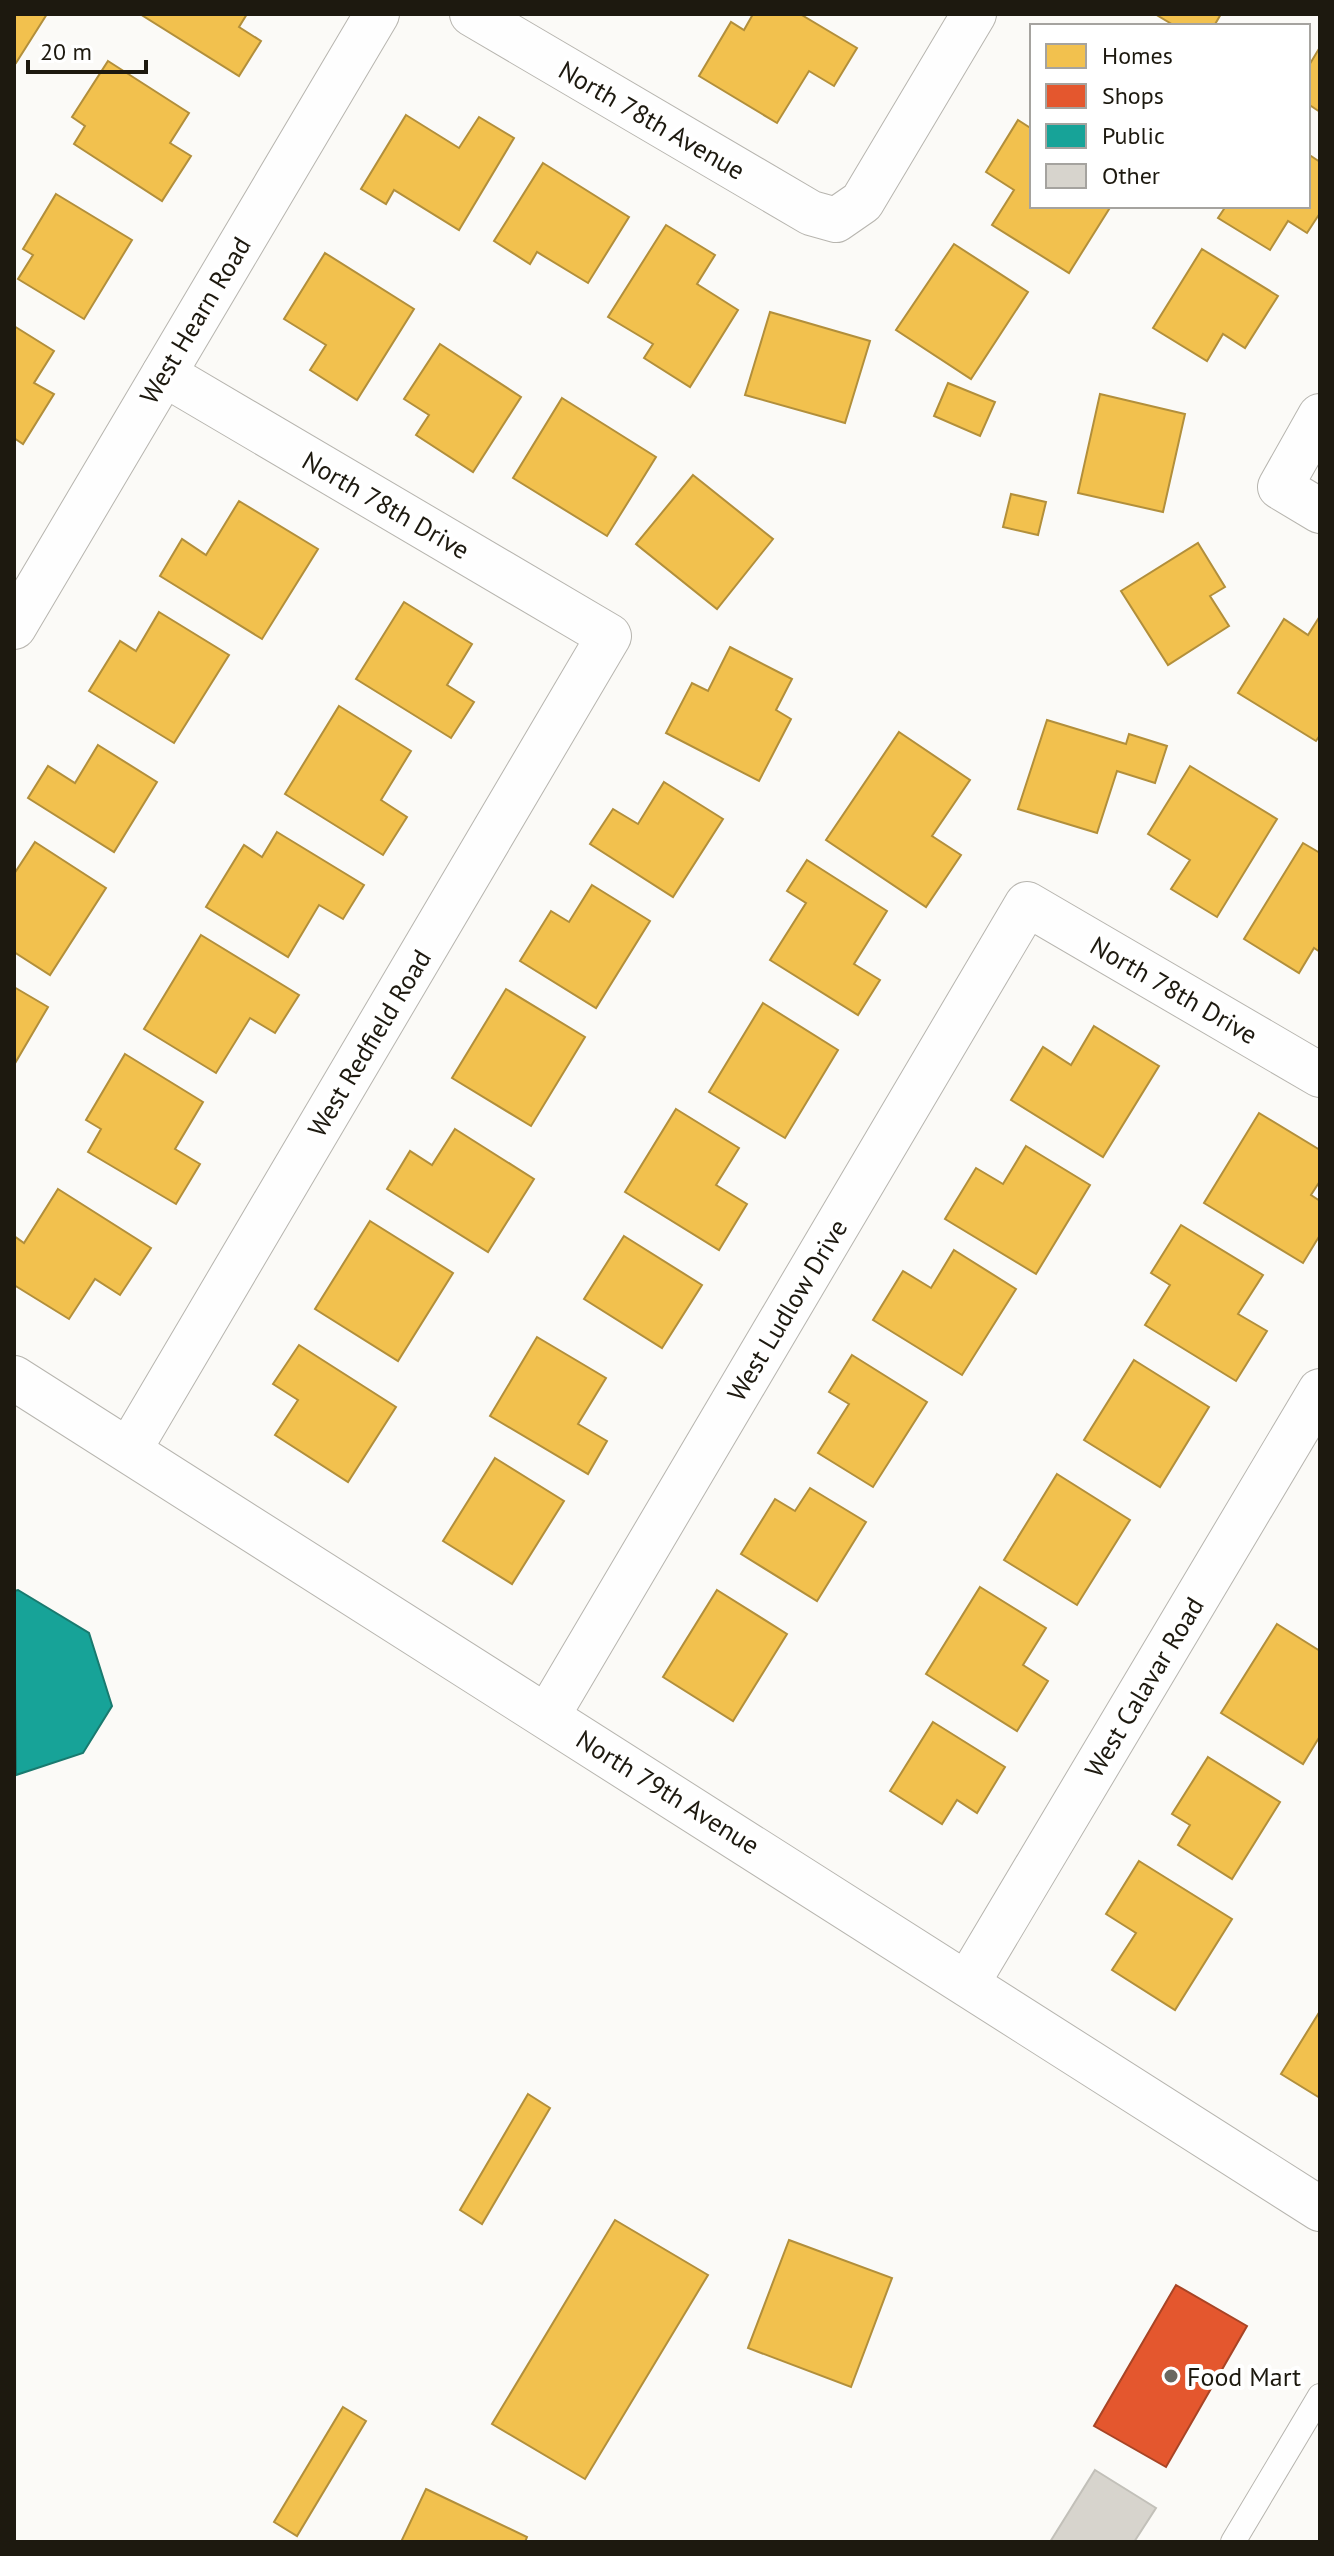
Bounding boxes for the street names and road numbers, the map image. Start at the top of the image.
street label: North 78th Avenue [553,53,751,187]
street label: West Hearn Road [132,231,258,409]
street label: North 78th Drive [297,444,475,566]
street label: North 78th Drive [1085,929,1263,1051]
street label: West Redfield Road [300,943,438,1143]
street label: West Ludlow Drive [720,1213,854,1407]
street label: West Calavar Road [1077,1591,1211,1783]
street label: North 79th Avenue [570,1722,766,1862]

